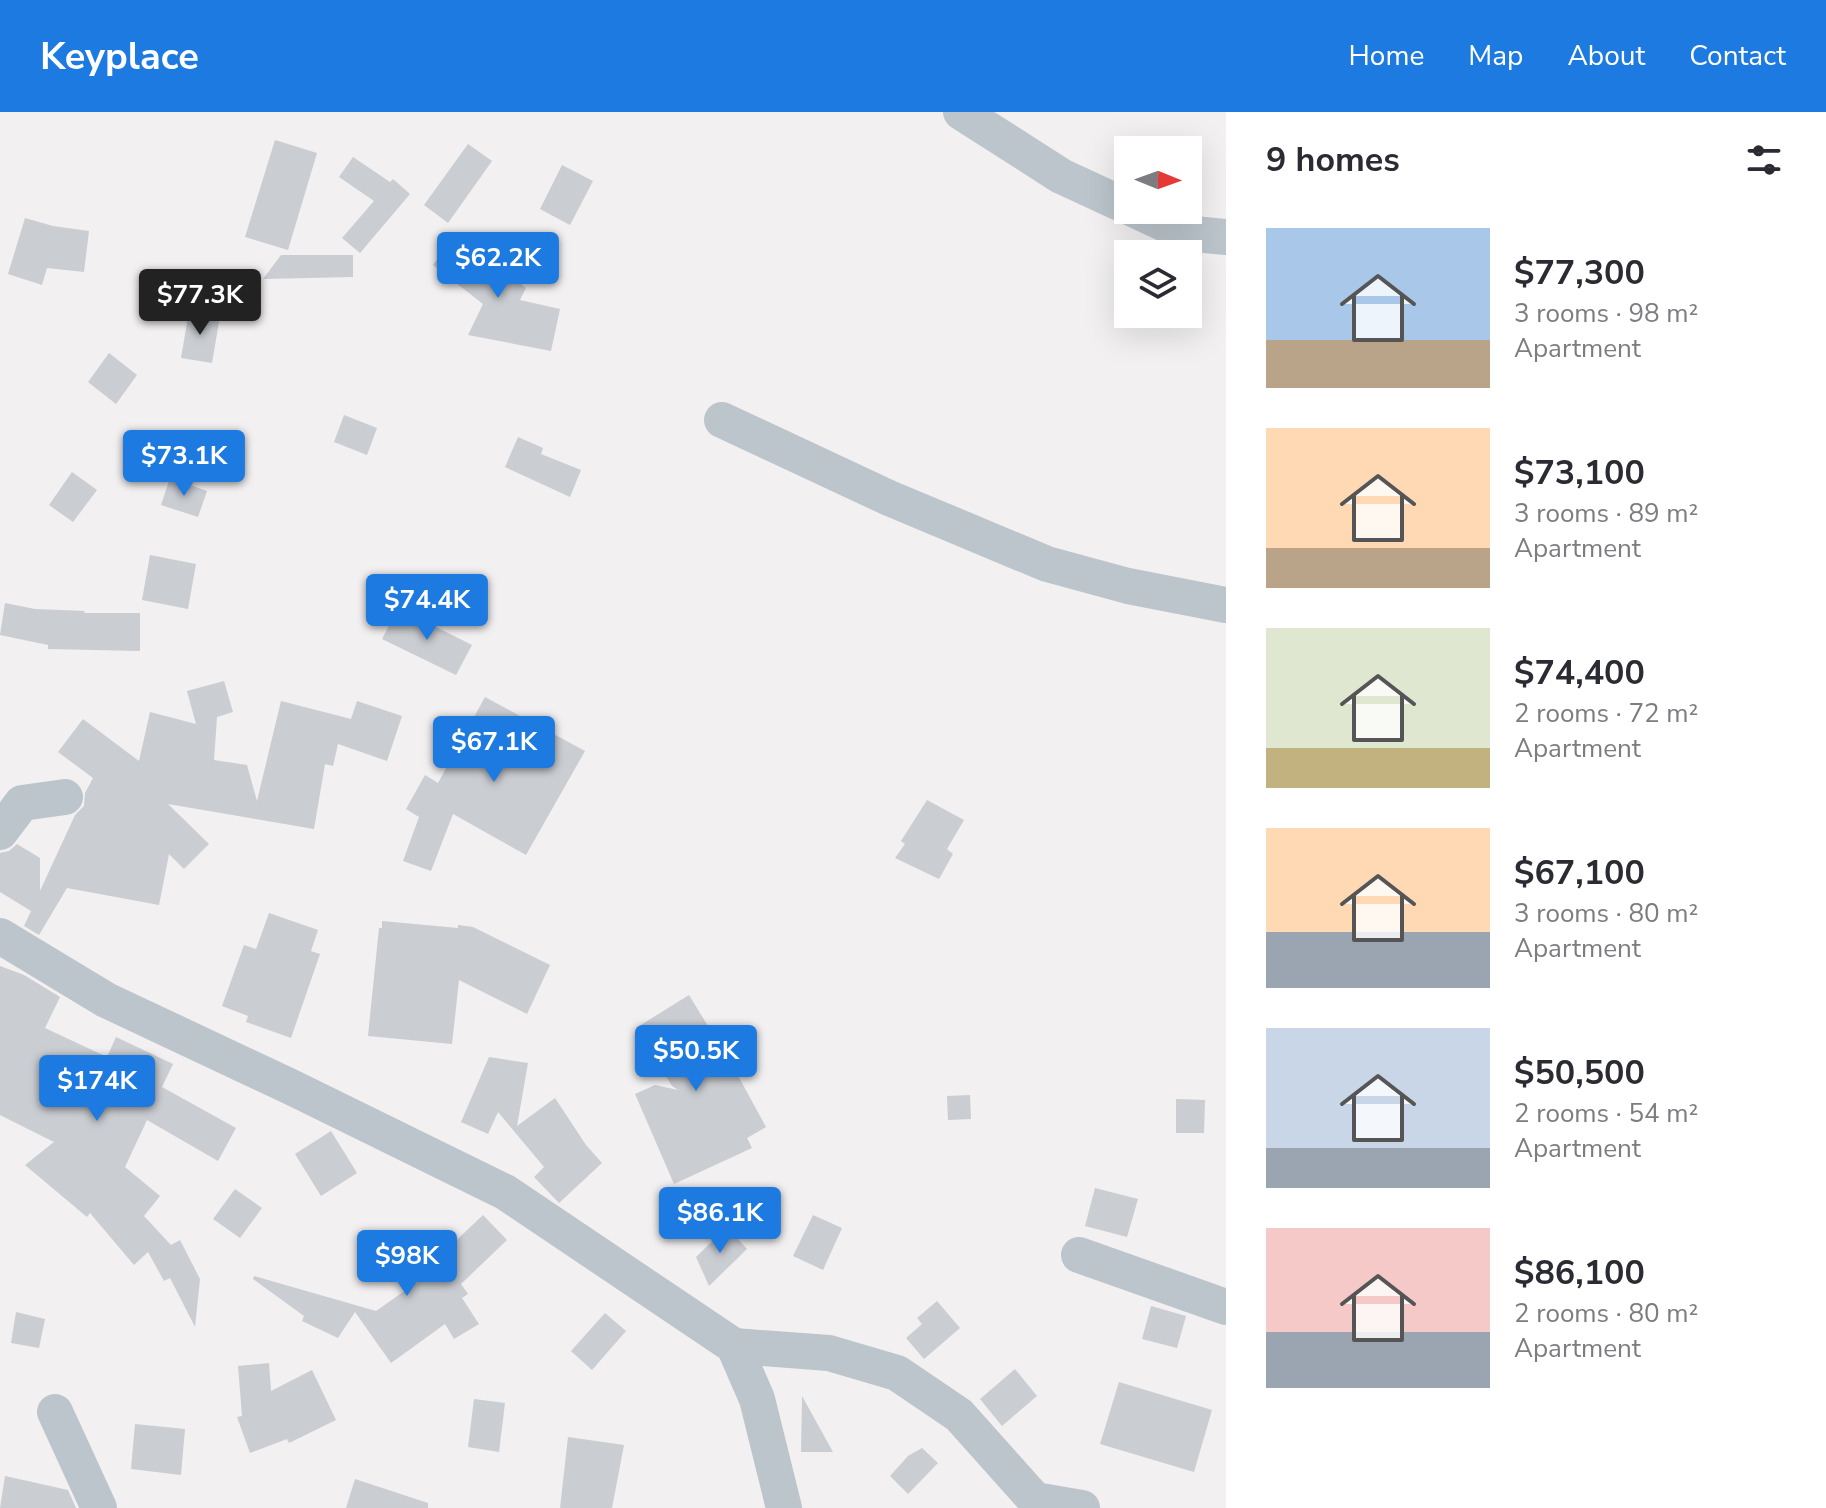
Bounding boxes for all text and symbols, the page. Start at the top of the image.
text: Keyplace [40,31,199,82]
text: Home [1349,37,1424,75]
text: Map [1468,37,1523,75]
text: About [1567,37,1645,75]
text: Contact [1689,37,1786,75]
north arrow [1114,136,1202,224]
map controls [1114,136,1202,328]
text: 9 homes [1266,137,1400,183]
icon: filters [1742,138,1786,182]
pin: $62.2K [433,232,563,300]
text: $62.2K [455,240,541,275]
button: layers [1114,240,1202,328]
text: $77,300 [1514,250,1645,296]
icon: home [1330,260,1426,356]
pin: $77.3K [135,269,265,337]
text: $77.3K [157,277,243,312]
text: 3 rooms · 98 m² [1514,296,1698,331]
text: Apartment [1514,331,1641,366]
pin: $73.1K [119,430,249,498]
text: $73.1K [141,438,227,473]
text: $73,100 [1514,450,1645,496]
icon: home [1330,460,1426,556]
text: 3 rooms · 89 m² [1514,496,1698,531]
text: Apartment [1514,531,1641,566]
pin: $74.4K [362,574,492,642]
text: $74.4K [384,582,470,617]
text: $74,400 [1514,650,1645,696]
icon: home [1330,660,1426,756]
text: 2 rooms · 72 m² [1514,696,1698,731]
pin: $67.1K [429,716,559,784]
text: $67.1K [451,724,537,759]
text: Apartment [1514,731,1641,766]
text: $67,100 [1514,850,1645,896]
icon: home [1330,860,1426,956]
text: 3 rooms · 80 m² [1514,896,1698,931]
text: Apartment [1514,931,1641,966]
pin: $50.5K [631,1025,761,1093]
text: $50.5K [653,1033,739,1068]
text: $50,500 [1514,1050,1645,1096]
pin: $174K [41,1055,153,1123]
icon: home [1330,1060,1426,1156]
text: $174K [57,1063,137,1098]
text: 2 rooms · 54 m² [1514,1096,1698,1131]
text: Apartment [1514,1131,1641,1166]
pin: $86.1K [655,1187,785,1255]
text: $86.1K [677,1195,763,1230]
pin: $98K [360,1230,454,1298]
text: $98K [375,1238,439,1273]
text: $86,100 [1514,1250,1645,1296]
icon: home [1330,1260,1426,1356]
text: 2 rooms · 80 m² [1514,1296,1698,1331]
text: Apartment [1514,1331,1641,1366]

